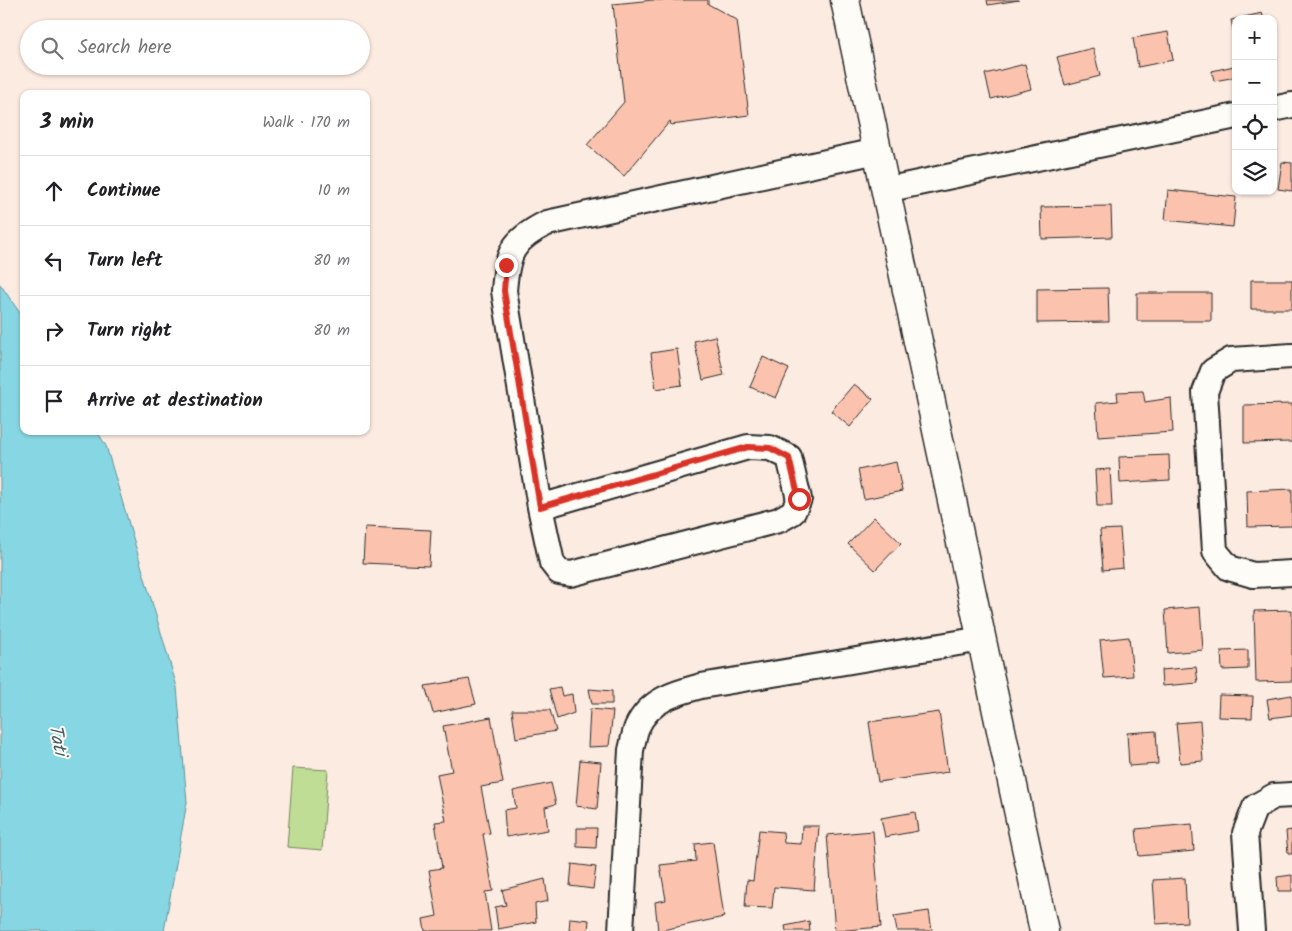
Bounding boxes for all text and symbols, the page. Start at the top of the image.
map controls [1232,15,1277,195]
button: + [1232,15,1277,60]
search box [20,20,370,75]
text: Search here [78,33,172,63]
icon: search [38,34,66,62]
button: − [1232,60,1277,105]
button: locate [1232,105,1277,150]
text: 3 min [40,106,94,139]
text: Walk · 170 m [262,110,350,135]
button: layers [1232,150,1277,195]
text: Continue [87,176,160,206]
icon: ahead [40,177,68,205]
text: 10 m [318,178,350,203]
text: Turn left [87,246,162,276]
icon: left [40,247,68,275]
text: 80 m [313,248,350,273]
route end [495,254,518,277]
text: Turn right [87,316,172,346]
icon: right [40,317,68,345]
text: 80 m [313,318,350,343]
text: Arrive at destination [87,386,263,416]
icon: arrive [40,387,68,415]
route start [788,488,811,511]
water label: Tati [39,722,76,763]

